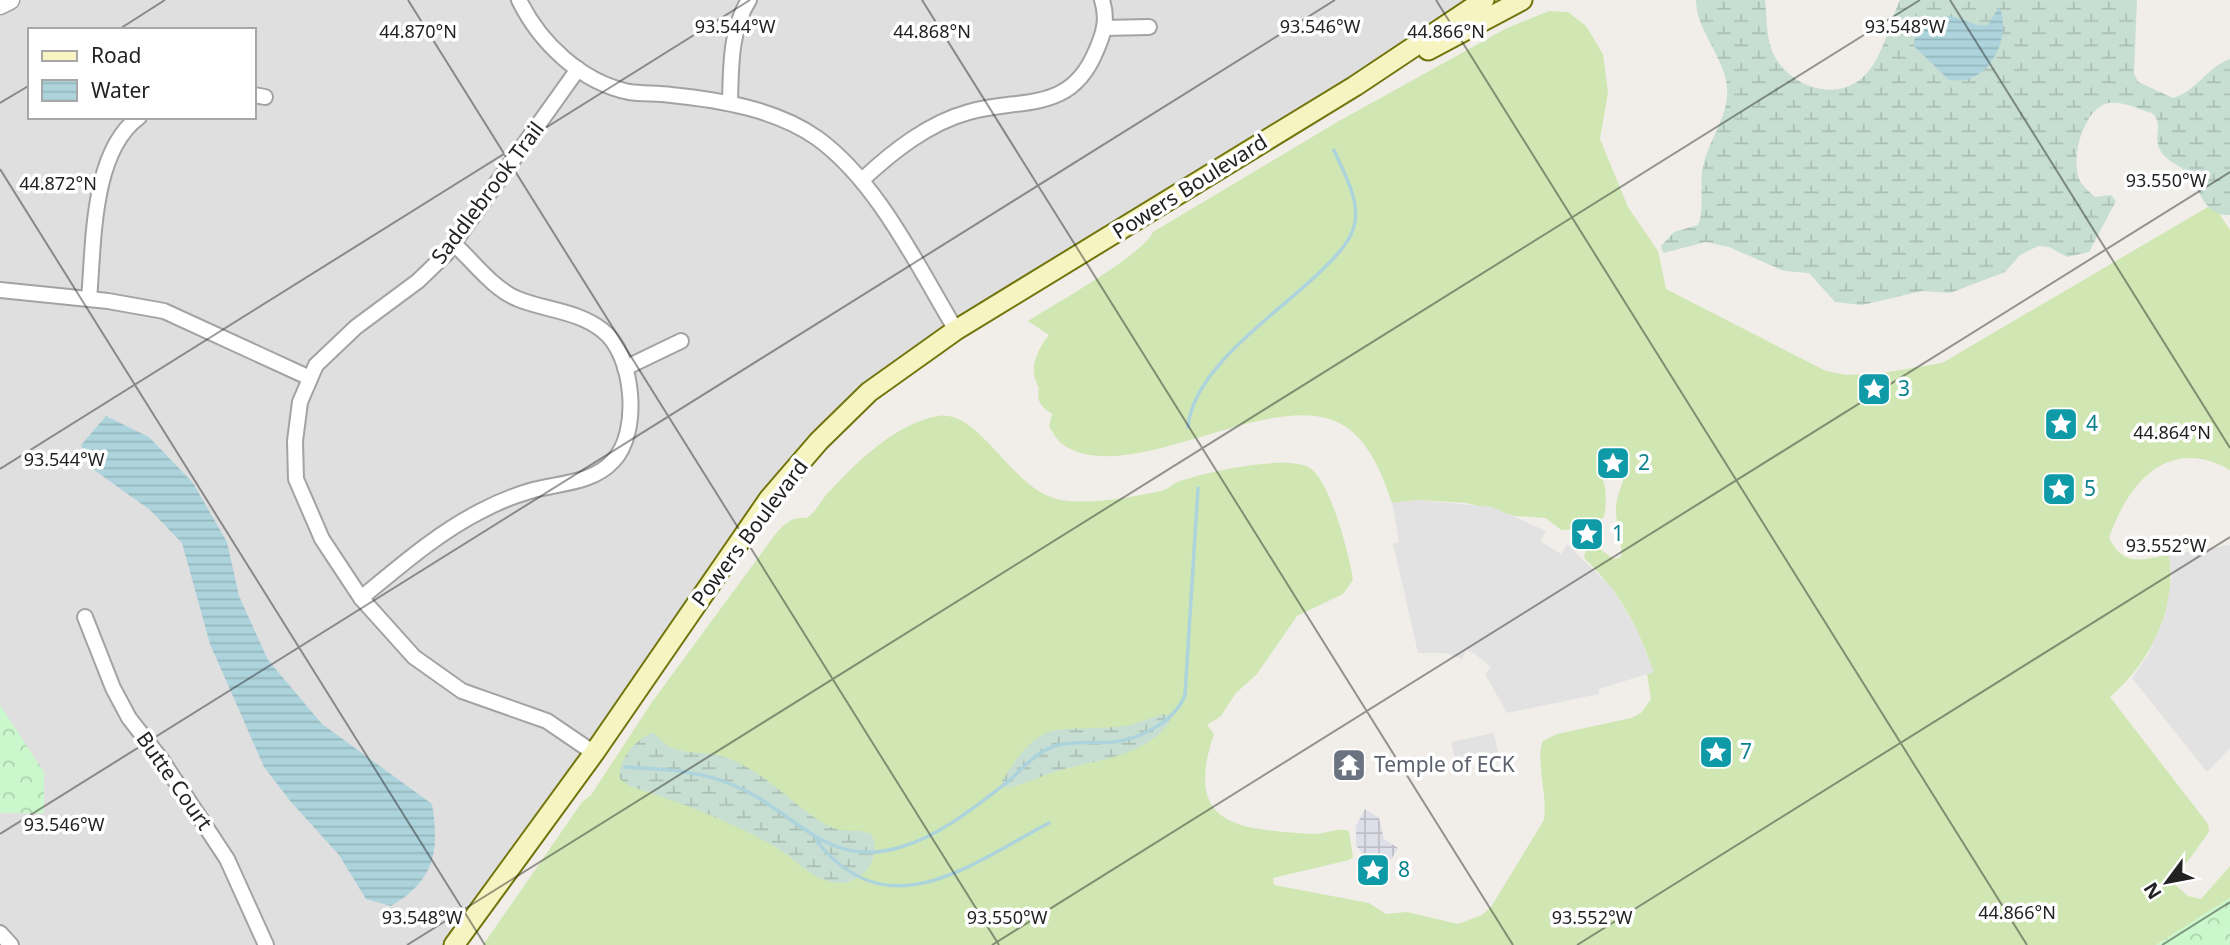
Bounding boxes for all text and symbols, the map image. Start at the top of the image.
text: 93.544°W [695,14,776,38]
text: 93.546°W [1280,14,1361,38]
text: 93.548°W [1865,14,1946,38]
text: 44.870°N [379,19,457,43]
text: 44.868°N [893,19,971,43]
text: 44.866°N [1407,19,1485,43]
legend [28,28,256,119]
text: Road [91,41,141,69]
text: Water [91,76,150,104]
street label: Saddlebrook Trail [425,116,550,269]
street label: Powers Boulevard [1107,127,1272,245]
text: 93.550°W [2126,168,2207,192]
text: 44.872°N [19,171,97,195]
place icon: 3 [1855,370,1893,408]
place label: 3 [1898,374,1910,402]
place icon: 4 [2042,405,2080,443]
place label: 4 [2086,409,2098,437]
text: 44.864°N [2133,420,2211,444]
place icon: 2 [1594,444,1632,482]
text: 93.544°W [24,447,105,471]
place label: 2 [1638,448,1650,476]
street label: Powers Boulevard [685,453,814,612]
place icon: 5 [2040,470,2078,508]
place label: 5 [2084,474,2096,502]
place icon: 1 [1568,515,1606,553]
place label: 1 [1612,519,1624,547]
text: 93.552°W [2126,533,2207,557]
street label: Butte Court [131,726,219,836]
place icon: 7 [1697,733,1735,771]
place label: 7 [1740,737,1752,765]
temple icon: Temple of ECK [1330,746,1368,784]
place label: Temple of ECK [1374,750,1515,778]
text: 93.546°W [24,812,105,836]
north arrow [2132,847,2202,917]
place icon: 8 [1354,851,1392,889]
place label: 8 [1398,855,1410,883]
text: N [2137,878,2168,904]
text: 44.866°N [1978,900,2056,924]
text: 93.548°W [382,905,463,929]
text: 93.550°W [967,905,1048,929]
text: 93.552°W [1552,905,1633,929]

